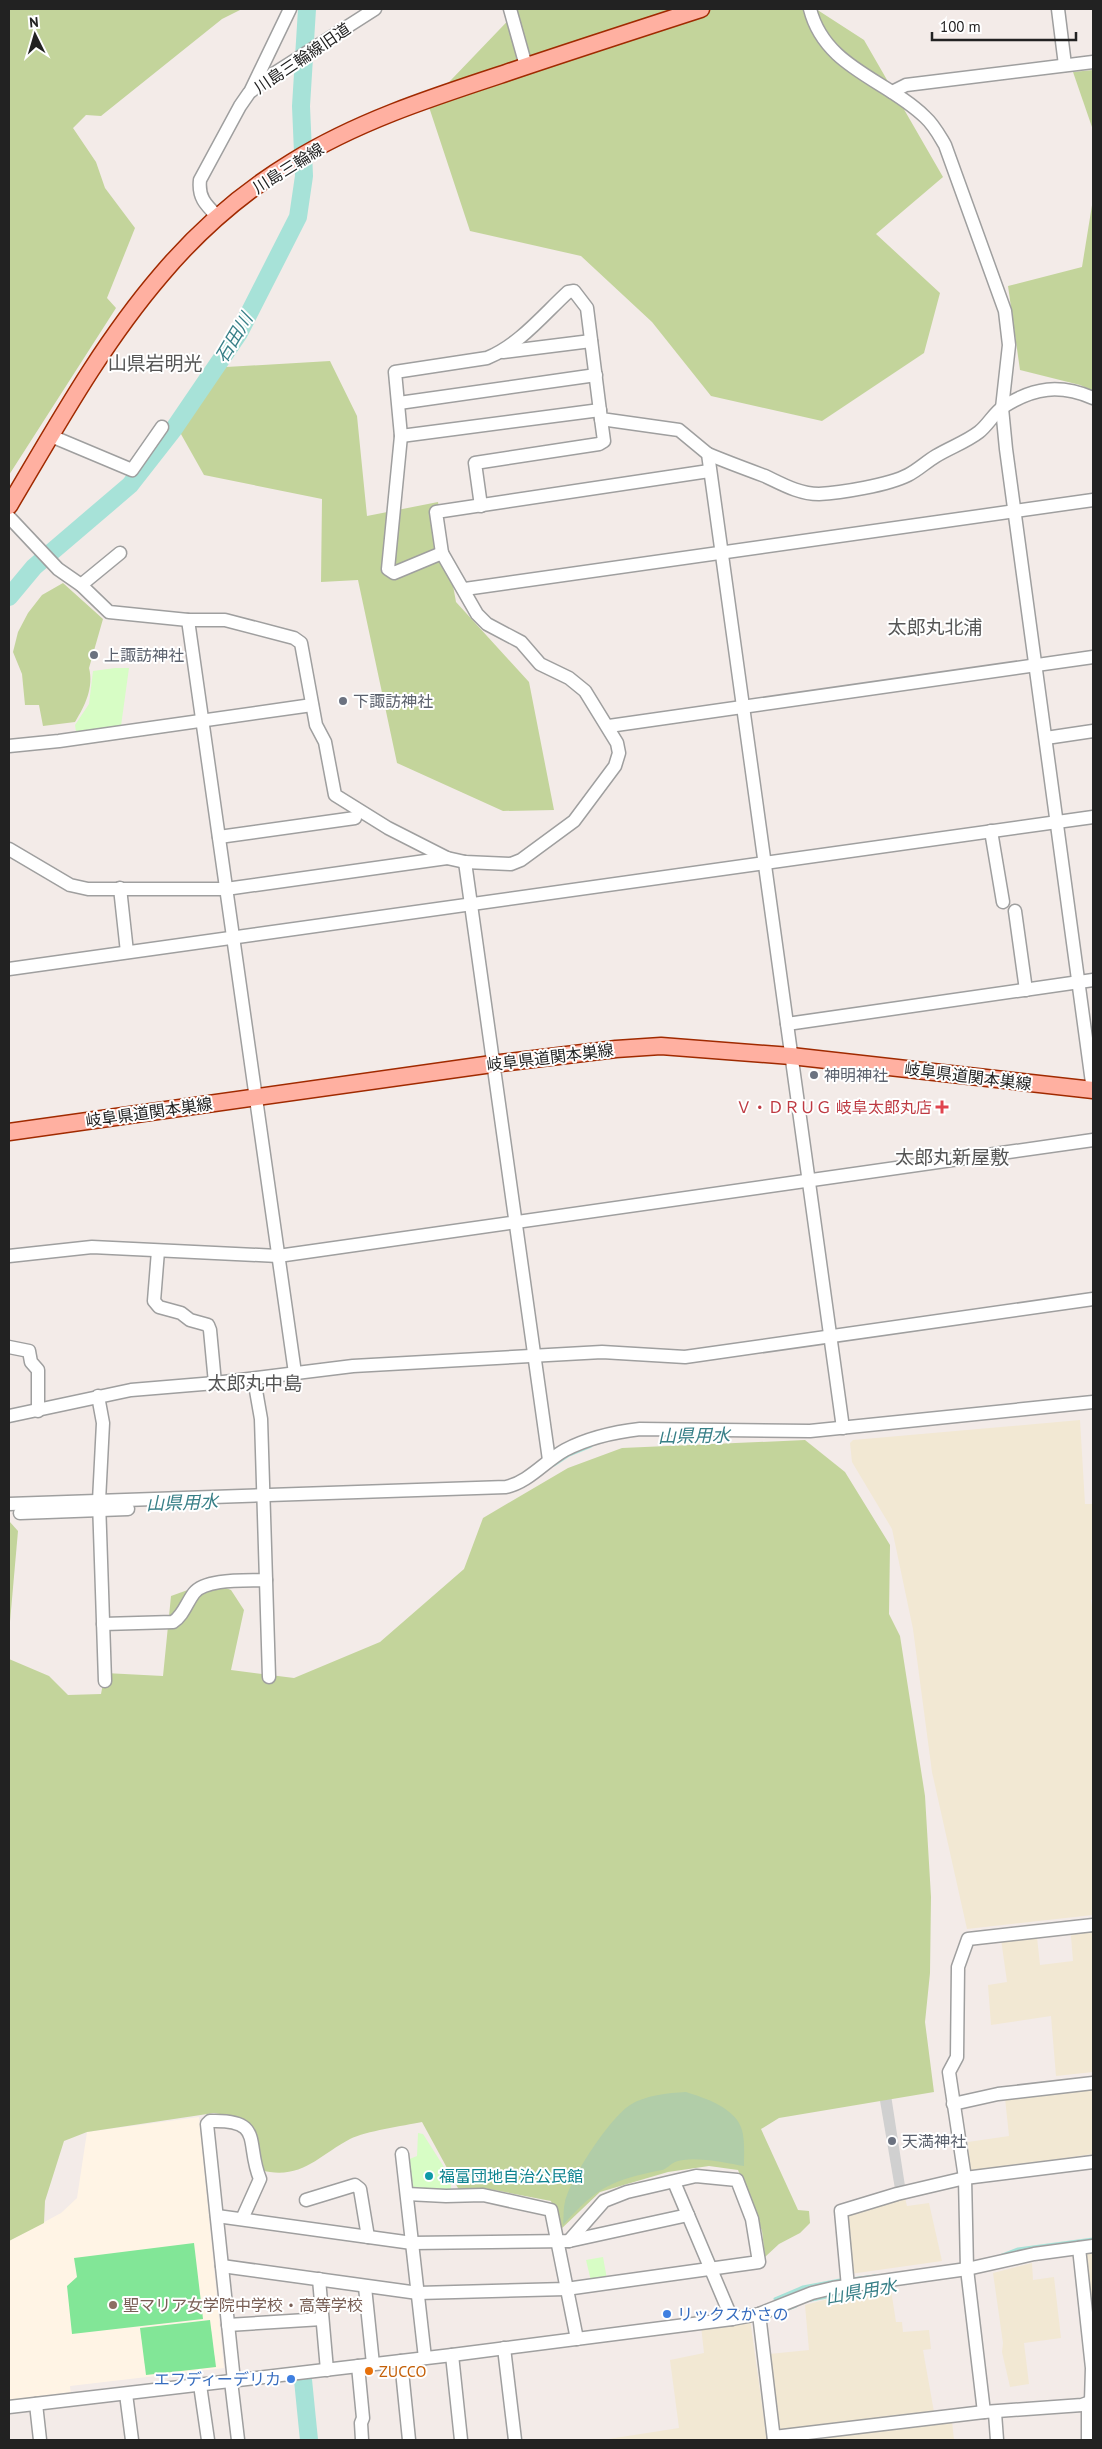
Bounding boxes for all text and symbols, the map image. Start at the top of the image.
north arrow [10,10,60,60]
scale bar [932,10,1076,42]
text: N [28,13,39,31]
text: 100 m [940,17,981,36]
street label: 川島三輪線旧道 [250,18,354,98]
street label: 川島三輪線 [249,138,327,198]
water label: 石田川 [210,307,258,367]
district label: 山県岩明光 [107,351,203,375]
district label: 太郎丸北浦 [887,615,983,639]
place label: 上諏訪神社 [104,645,184,665]
marker: 上諏訪神社 [88,649,100,661]
place label: 下諏訪神社 [353,691,433,711]
marker: 下諏訪神社 [337,695,349,707]
street label: 岐阜県道関本巣線 [485,1039,615,1075]
street label: 岐阜県道関本巣線 [903,1058,1033,1094]
place label: 神明神社 [824,1065,888,1085]
marker: 神明神社 [808,1069,820,1081]
street label: 岐阜県道関本巣線 [84,1093,214,1131]
place label: Ｖ・ＤＲＵＧ 岐阜太郎丸店 [736,1097,932,1117]
marker: Ｖ・ＤＲＵＧ 岐阜太郎丸店 [936,1101,948,1113]
district label: 太郎丸新屋敷 [895,1145,1009,1169]
district label: 太郎丸中島 [207,1371,303,1395]
water label: 山県用水 [658,1423,732,1448]
water label: 山県用水 [146,1490,220,1515]
place label: 天満神社 [902,2131,966,2151]
marker: 天満神社 [886,2135,898,2147]
place label: 福富団地自治公民館 [439,2166,583,2186]
marker: 福富団地自治公民館 [423,2170,435,2182]
water label: 山県用水 [823,2274,900,2309]
place label: 聖マリア女学院中学校・高等学校 [123,2295,363,2315]
marker: 聖マリア女学院中学校・高等学校 [107,2299,119,2311]
place label: リックスかさの [677,2304,789,2324]
marker: リックスかさの [661,2308,673,2320]
place label: ZUCCO [379,2361,427,2381]
marker: ZUCCO [363,2365,375,2377]
place label: エフディーデリカ [154,2369,281,2389]
marker: エフディーデリカ [285,2373,297,2385]

